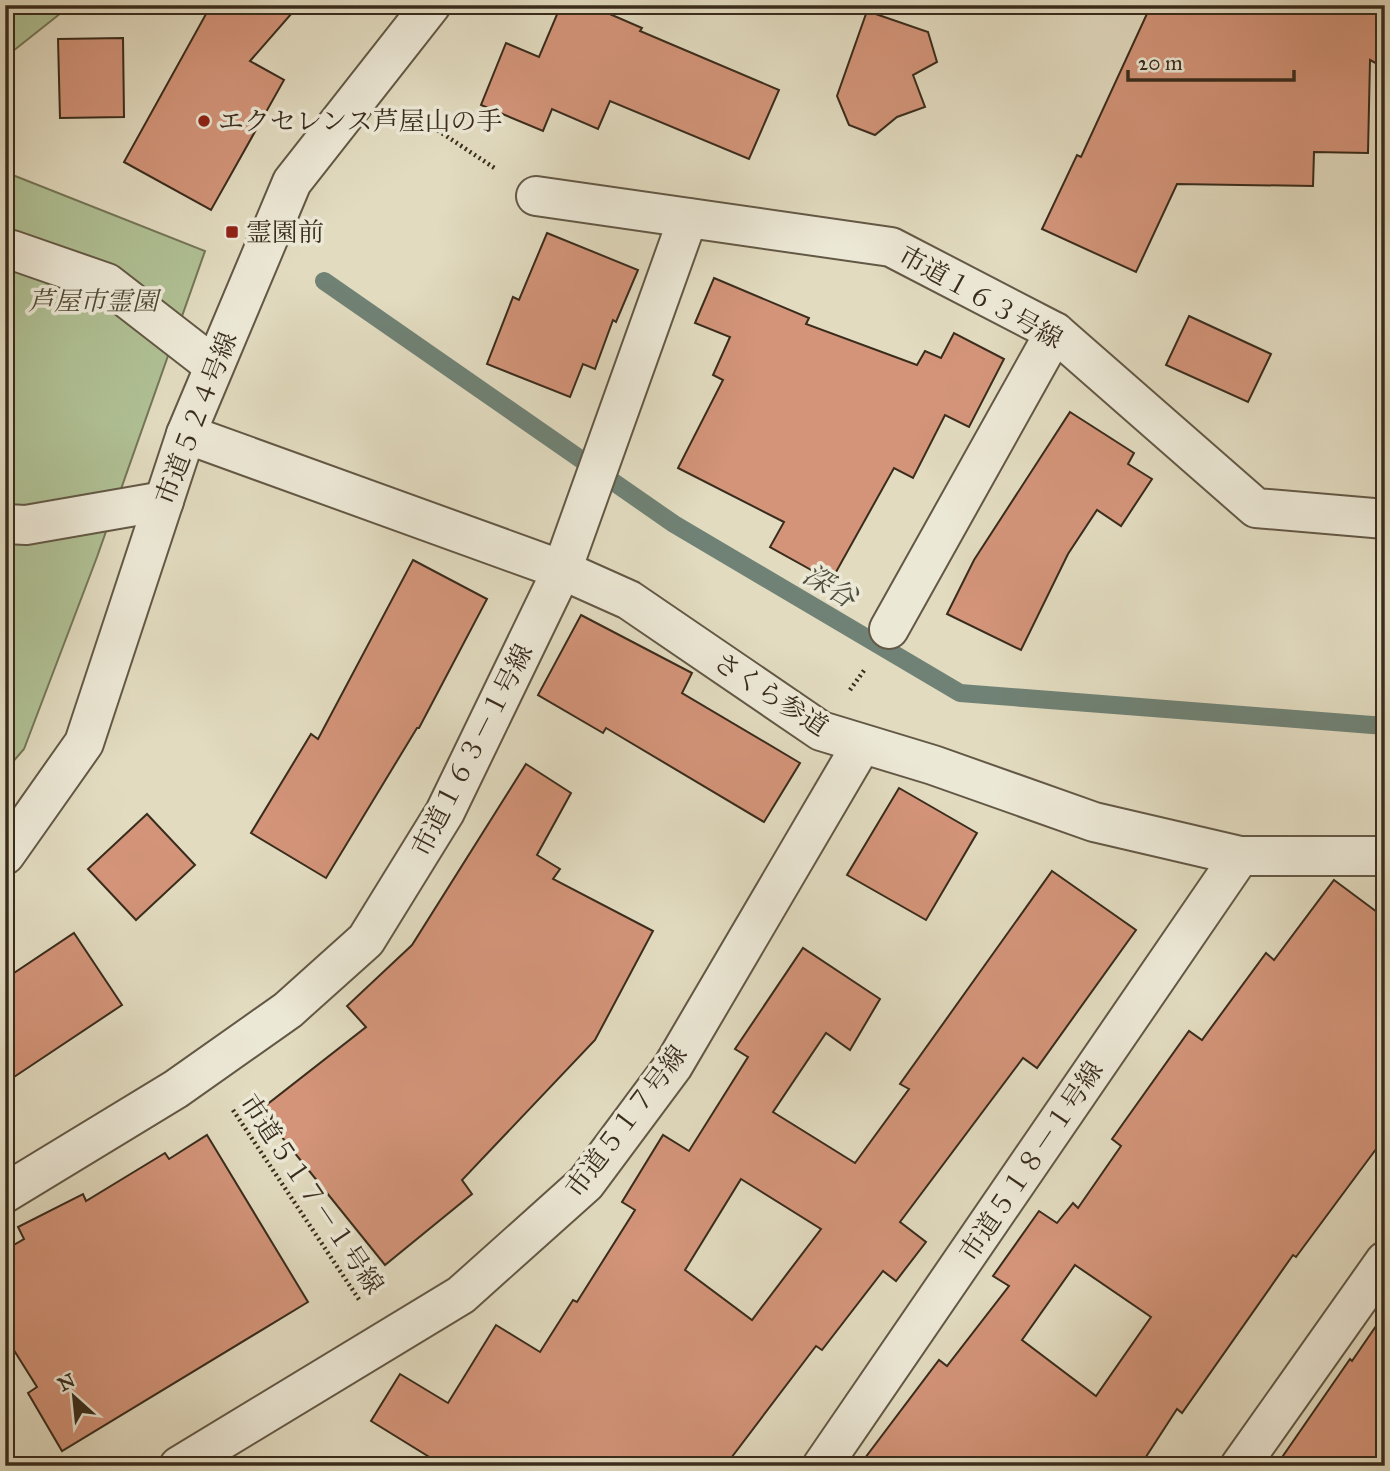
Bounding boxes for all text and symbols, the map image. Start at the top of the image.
scale bar [1128,38,1294,82]
text: 20 m [1138,50,1183,76]
place label: エクセレンス芦屋山の手 [218,105,503,137]
marker: エクセレンス芦屋山の手 [196,113,212,129]
place label: 霊園前 [246,216,324,248]
marker: 霊園前 [224,224,240,240]
street label: 市道１６３号線 [894,239,1068,355]
park label: 芦屋市霊園 [28,285,162,317]
street label: 市道５２４号線 [148,327,244,509]
water label: 深谷 [797,557,865,616]
street label: 市道１６３－１号線 [405,638,539,862]
street label: さくら参道 [708,645,834,743]
street label: 市道５１７号線 [558,1039,694,1203]
street label: 市道５１８－１号線 [952,1055,1110,1267]
street label: 市道５１７－１号線 [233,1088,391,1300]
north arrow [38,1362,108,1432]
text: N [54,1368,79,1396]

